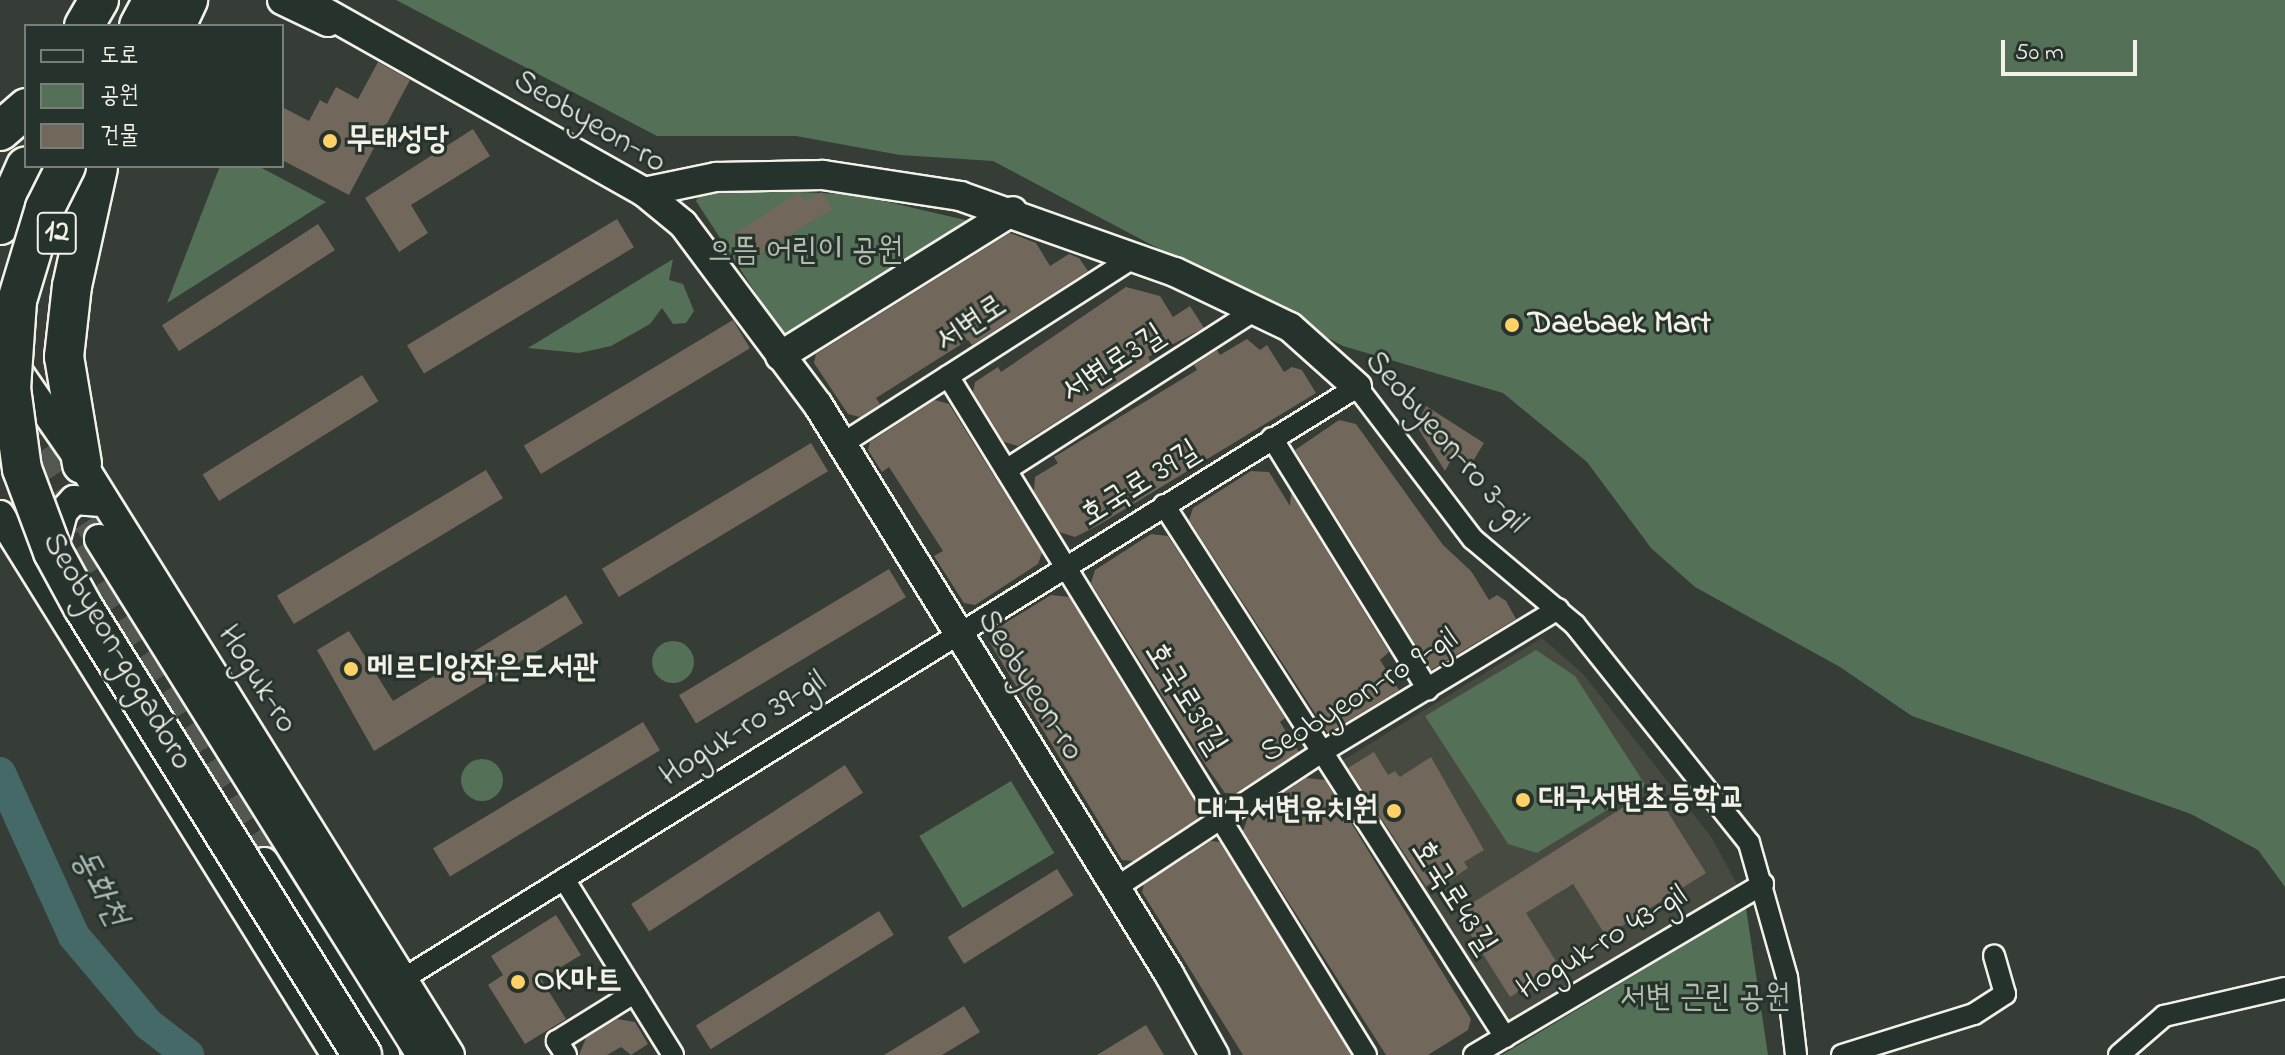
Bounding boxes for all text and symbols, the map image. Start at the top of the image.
legend [24,24,284,168]
scale bar [2005,24,2141,74]
text: 50 m [2015,36,2064,71]
text: 도로 [100,39,139,74]
street label: Seobyeon-ro [506,63,672,183]
text: 공원 [100,79,139,114]
text: 건물 [100,119,139,154]
place label: 무태성당 [346,122,449,160]
marker: 무태성당 [321,132,339,150]
road number: 12 [35,207,79,259]
park label: 으뜸 어린이 공원 [707,233,903,271]
street label: 서변로 [929,288,1015,362]
place label: Daebaek Mart [1528,306,1711,344]
marker: Daebaek Mart [1503,316,1521,334]
street label: 서변로3길 [1055,317,1173,413]
street label: Seobyeon-ro 3-gil [1355,344,1535,542]
street label: 호국로 39길 [1074,433,1208,537]
street label: Seobyeon-gogadoro [32,526,200,778]
street label: Seobyeon-ro [968,604,1090,768]
street label: Hoguk-ro [208,619,304,741]
street label: Seobyeon-ro 9-gil [1254,621,1466,773]
street label: 호국로39길 [1134,635,1234,763]
place label: 메르디앙작은도서관 [367,650,599,688]
marker: 메르디앙작은도서관 [342,660,360,678]
street label: Hoguk-ro 39-gil [654,664,834,796]
place label: 대구서변초등학교 [1539,781,1745,819]
marker: 대구서변초등학교 [1514,791,1532,809]
place label: 대구서변유치원 [1198,792,1378,830]
marker: 대구서변유치원 [1385,802,1403,820]
street label: 호국로43길 [1401,833,1503,963]
water label: 동화천 [61,842,135,934]
street label: Hoguk-ro 43-gil [1511,878,1695,1010]
place label: OK마트 [534,963,622,1001]
marker: OK마트 [509,973,527,991]
park label: 서변 근린 공원 [1620,980,1790,1018]

